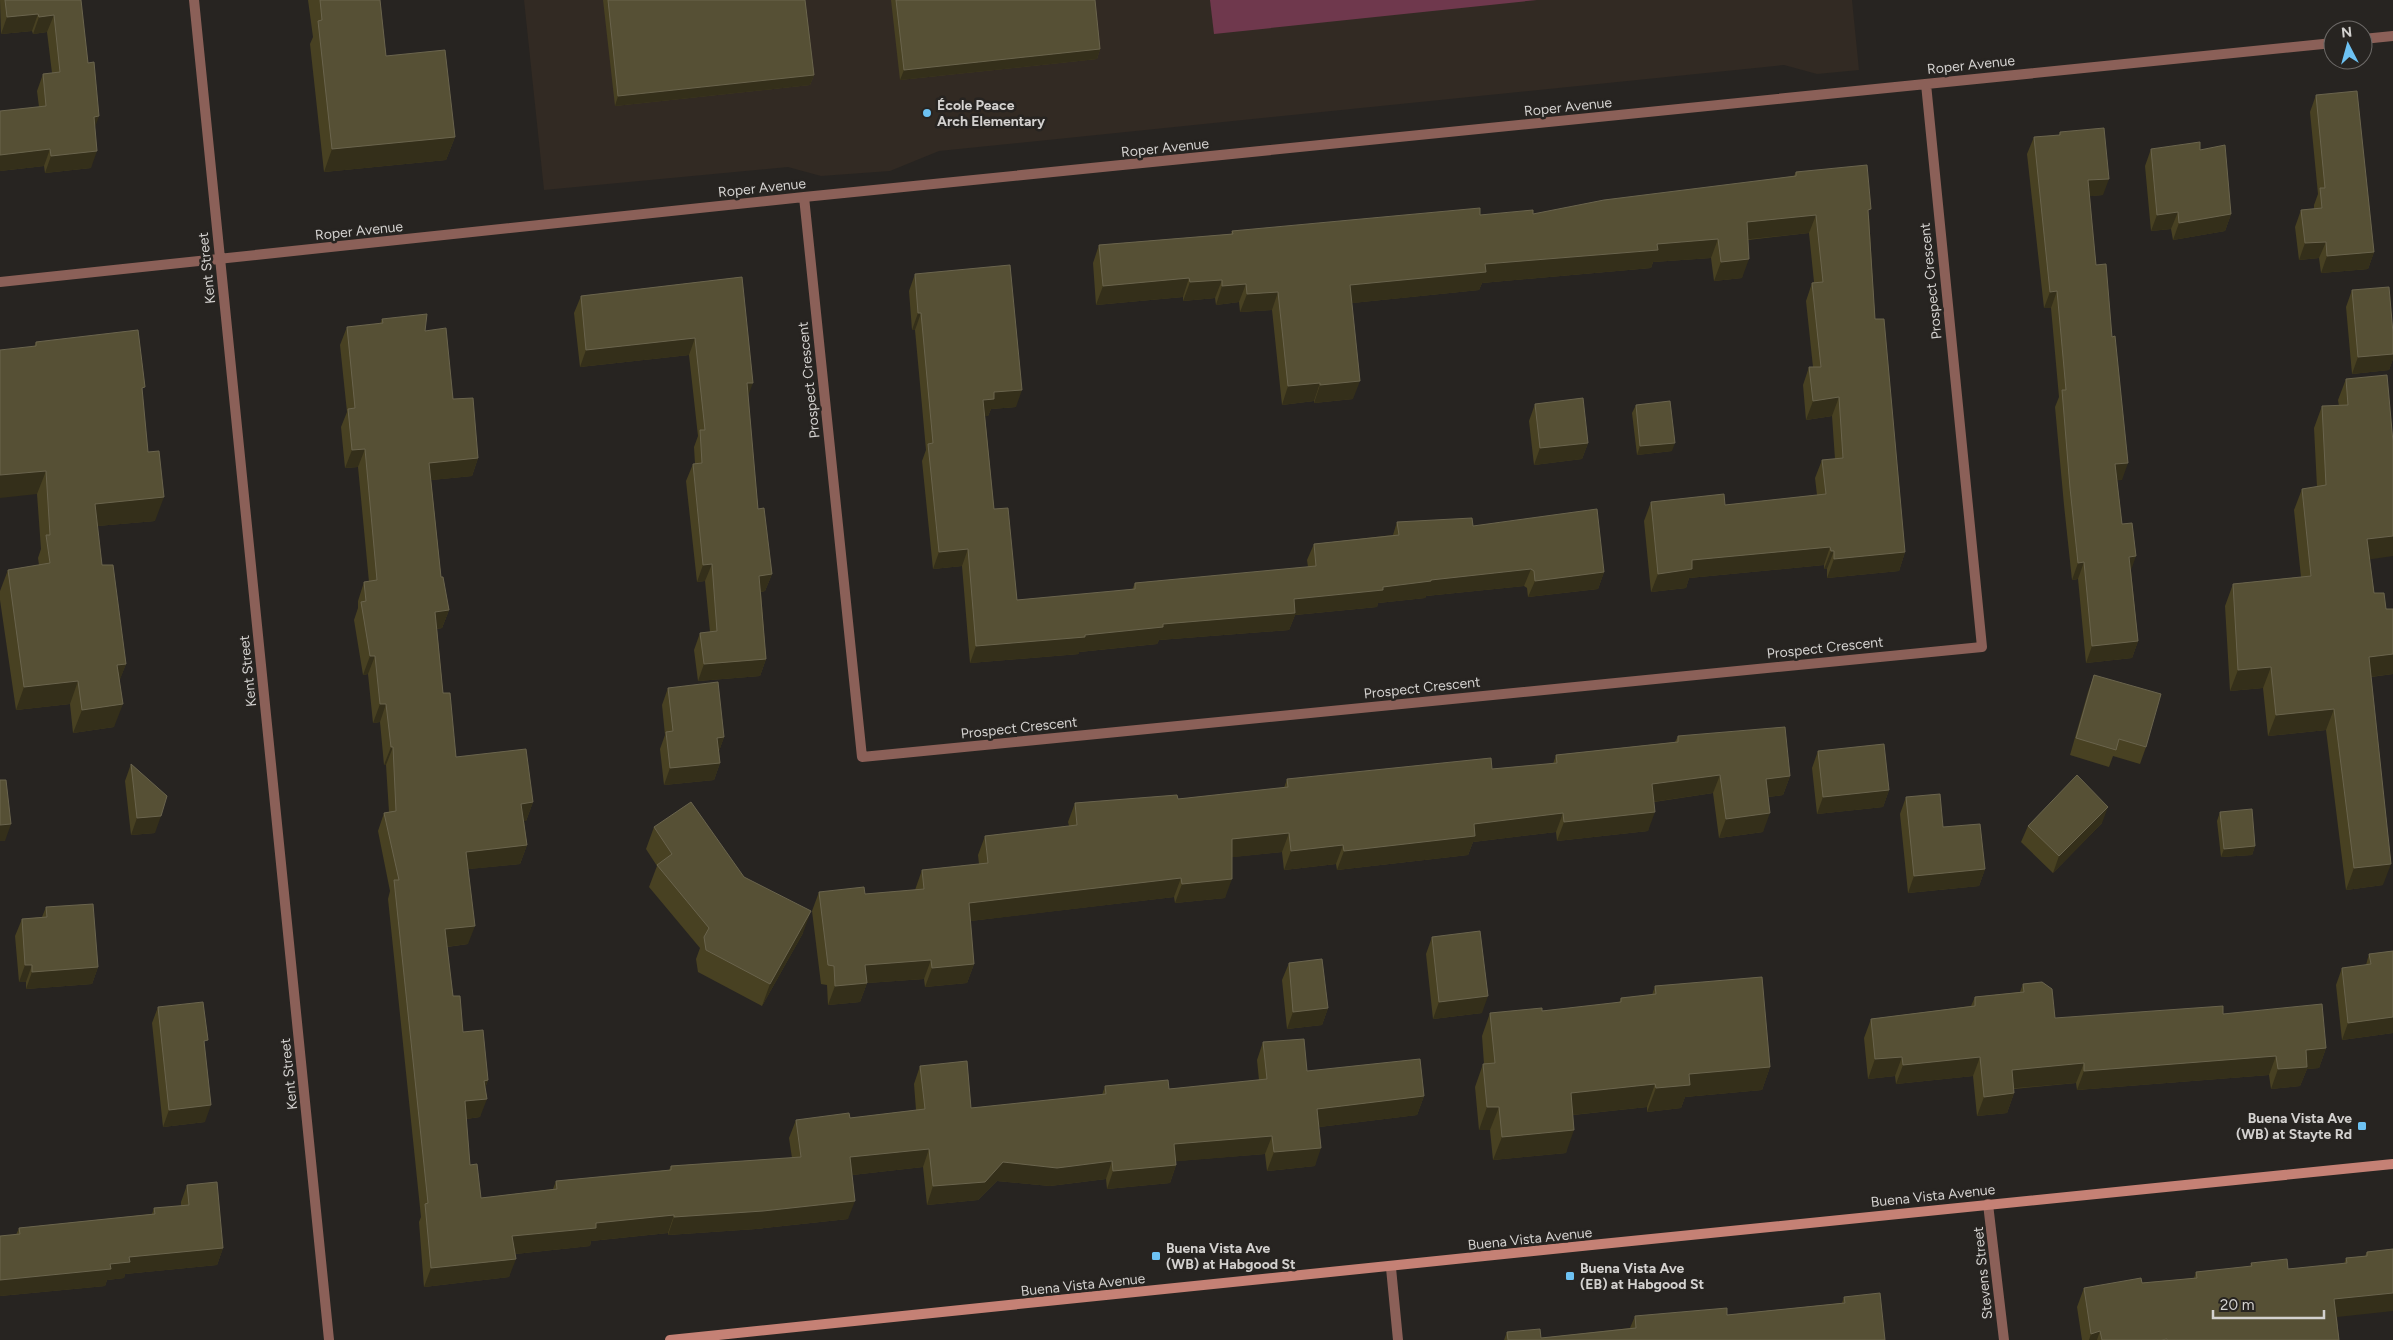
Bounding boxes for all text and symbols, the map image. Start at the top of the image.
north arrow [2323,20,2373,70]
text: N [2340,24,2353,42]
street label: Roper Avenue [1926,52,2016,78]
street label: Roper Avenue [1523,94,1613,120]
place label: École Peace Arch Elementary [937,97,1046,130]
marker: École Peace Arch Elementary [921,107,933,119]
street label: Roper Avenue [1120,135,1210,161]
street label: Roper Avenue [717,175,807,201]
street label: Roper Avenue [314,218,404,244]
street label: Prospect Crescent [1916,222,1946,340]
street label: Kent Street [195,231,219,305]
street label: Prospect Crescent [794,321,824,439]
street label: Prospect Crescent [1766,633,1884,663]
street label: Kent Street [236,634,260,708]
street label: Prospect Crescent [1363,673,1481,703]
street label: Prospect Crescent [960,713,1078,743]
street label: Kent Street [277,1037,301,1111]
place label: Buena Vista Ave (WB) at Stayte Rd [2236,1110,2352,1143]
marker: Buena Vista Ave (WB) at Stayte Rd [2356,1120,2368,1132]
street label: Buena Vista Avenue [1870,1181,1996,1211]
street label: Buena Vista Avenue [1467,1224,1593,1254]
street label: Stevens Street [1970,1226,1996,1320]
place label: Buena Vista Ave (WB) at Habgood St [1166,1240,1296,1273]
marker: Buena Vista Ave (WB) at Habgood St [1150,1250,1162,1262]
place label: Buena Vista Ave (EB) at Habgood St [1580,1260,1704,1293]
street label: Buena Vista Avenue [1020,1270,1146,1300]
marker: Buena Vista Ave (EB) at Habgood St [1564,1270,1576,1282]
scale bar [2213,1288,2324,1320]
text: 20 m [2220,1296,2254,1314]

